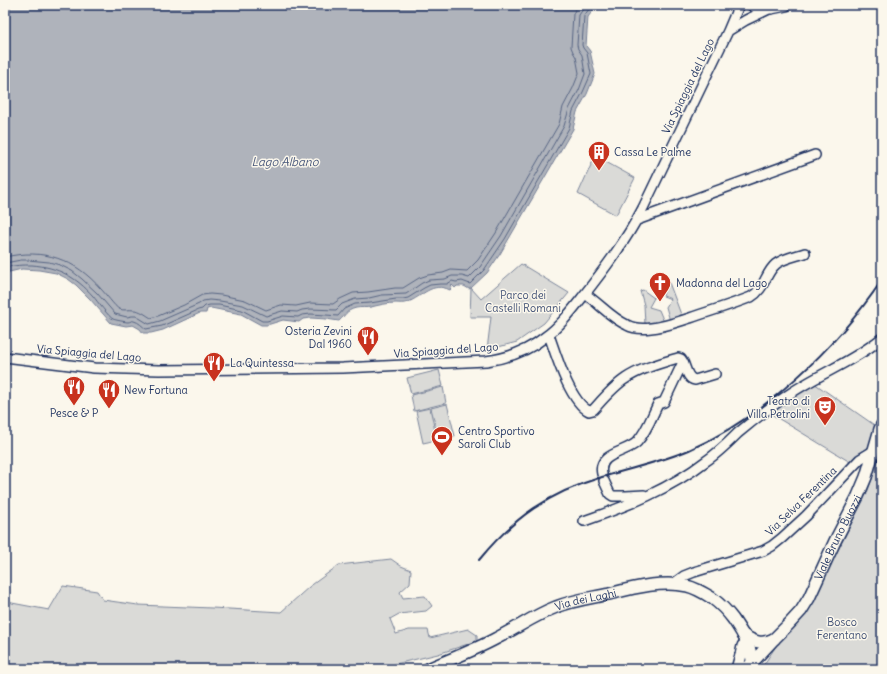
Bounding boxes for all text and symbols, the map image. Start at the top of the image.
street label: Via Spiaggia del Lago [659,36,717,136]
building icon: Cassa Le Palme [586,139,612,172]
place label: Cassa Le Palme [614,145,691,159]
water label: Lago Albano [251,154,320,169]
church icon: Madonna del Lago [647,270,673,303]
place label: Madonna del Lago [676,276,767,290]
park label: Parco dei Castelli Romani [485,288,561,315]
place label: Osteria Zevini Dal 1960 [285,324,352,351]
restaurant icon: Osteria Zevini Dal 1960 [355,324,381,357]
street label: Via Spiaggia del Lago [393,339,499,361]
street label: Via Spiaggia del Lago [36,341,142,365]
restaurant icon: La Quintessa [201,350,227,383]
place label: La Quintessa [230,356,294,370]
restaurant icon: Pesce & P [61,374,87,407]
restaurant icon: New Fortuna [96,377,122,410]
place label: New Fortuna [124,383,188,397]
place label: Teatro di Villa Petrolini [747,394,810,421]
theatre icon: Teatro di Villa Petrolini [812,394,838,427]
place label: Pesce & P [50,406,99,420]
sports icon: Centro Sportivo Saroli Club [429,424,455,457]
place label: Centro Sportivo Saroli Club [458,424,535,451]
street label: Via Selva Ferentina [762,463,840,539]
street label: Viale Bruno Buozzi [811,493,864,582]
street label: Via dei Laghi [553,585,618,614]
park label: Bosco Ferentano [817,615,867,642]

